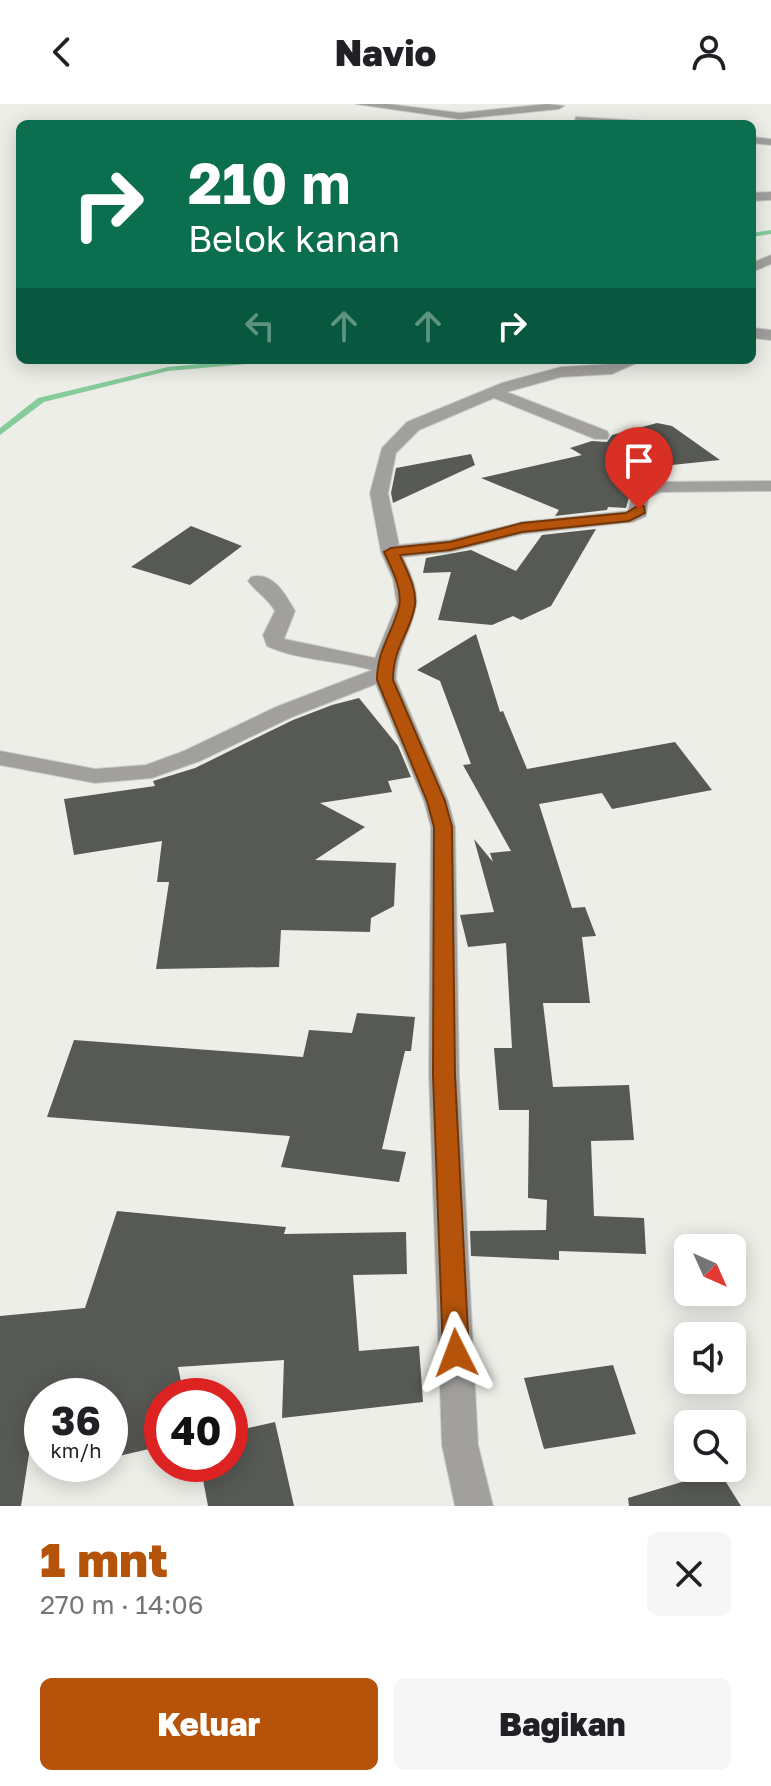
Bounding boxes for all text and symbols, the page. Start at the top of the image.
icon: back [40,30,84,74]
icon: person [687,30,731,74]
text: Navio [335,31,436,74]
text: 210 m [188,149,350,216]
icon: right [56,152,160,256]
text: Belok kanan [188,217,400,260]
icon: left [238,304,282,348]
icon: ahead [322,304,366,348]
icon: ahead [406,304,450,348]
icon: right [490,304,534,348]
pin [605,427,673,509]
icon: arrive [617,439,661,483]
north arrow [674,1234,746,1306]
map controls [674,1234,746,1482]
position arrow [414,1311,498,1395]
button: sound [674,1322,746,1394]
speed limit sign: 40 [144,1378,248,1482]
text: 36 [51,1396,101,1444]
button: search [674,1410,746,1482]
text: km/h [51,1438,101,1462]
text: 1 mnt [40,1530,168,1588]
button: close [647,1532,731,1616]
text: 270 m · 14:06 [40,1589,203,1620]
button: Keluar [40,1678,378,1770]
button: Bagikan [394,1678,731,1770]

